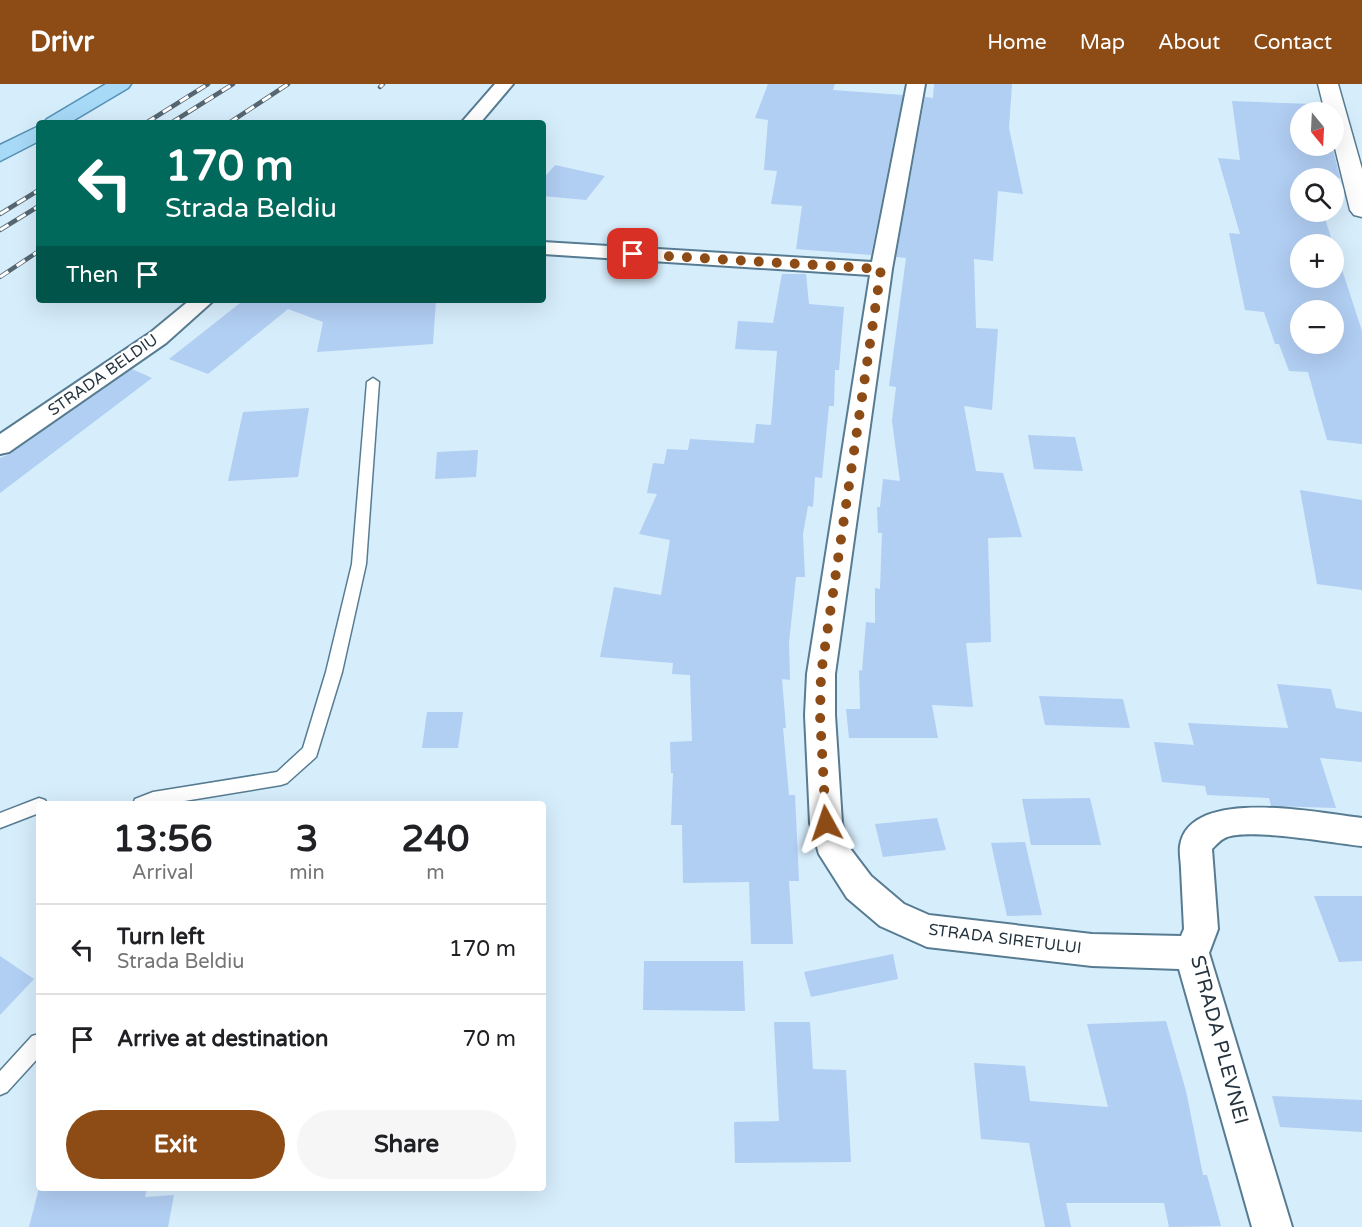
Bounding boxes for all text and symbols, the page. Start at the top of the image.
text: Drivr [30,25,94,59]
text: Home [987,30,1047,55]
text: Map [1080,30,1125,55]
text: About [1158,30,1220,55]
text: Contact [1253,30,1332,55]
north arrow [1290,102,1344,156]
map controls [1290,102,1344,354]
text: 170 m [165,141,294,192]
icon: left [66,144,144,222]
button: search [1290,168,1344,222]
text: Strada Beldiu [165,192,337,225]
pin [607,228,658,279]
button: + [1290,234,1344,288]
icon: arrive [616,237,649,270]
icon: arrive [131,258,164,291]
text: Then [66,262,119,288]
button: − [1290,300,1344,354]
street label: STRADA BELDIU [44,330,162,420]
position arrow [794,791,858,855]
text: 13:56 [113,818,213,861]
text: 3 [296,818,318,861]
text: 240 [401,818,469,861]
text: Arrival [132,861,194,885]
text: min [289,861,325,885]
text: m [426,861,445,885]
street label: STRADA SIRETULUI [928,920,1082,958]
text: Turn left [117,924,205,950]
icon: left [66,933,99,966]
text: 170 m [449,936,516,962]
text: Strada Beldiu [117,950,244,974]
street label: STRADA PLEVNEI [1185,953,1253,1127]
icon: arrive [66,1023,99,1056]
text: Arrive at destination [117,1026,328,1052]
text: 70 m [462,1026,516,1052]
button: Exit [66,1110,285,1179]
button: Share [297,1110,516,1179]

